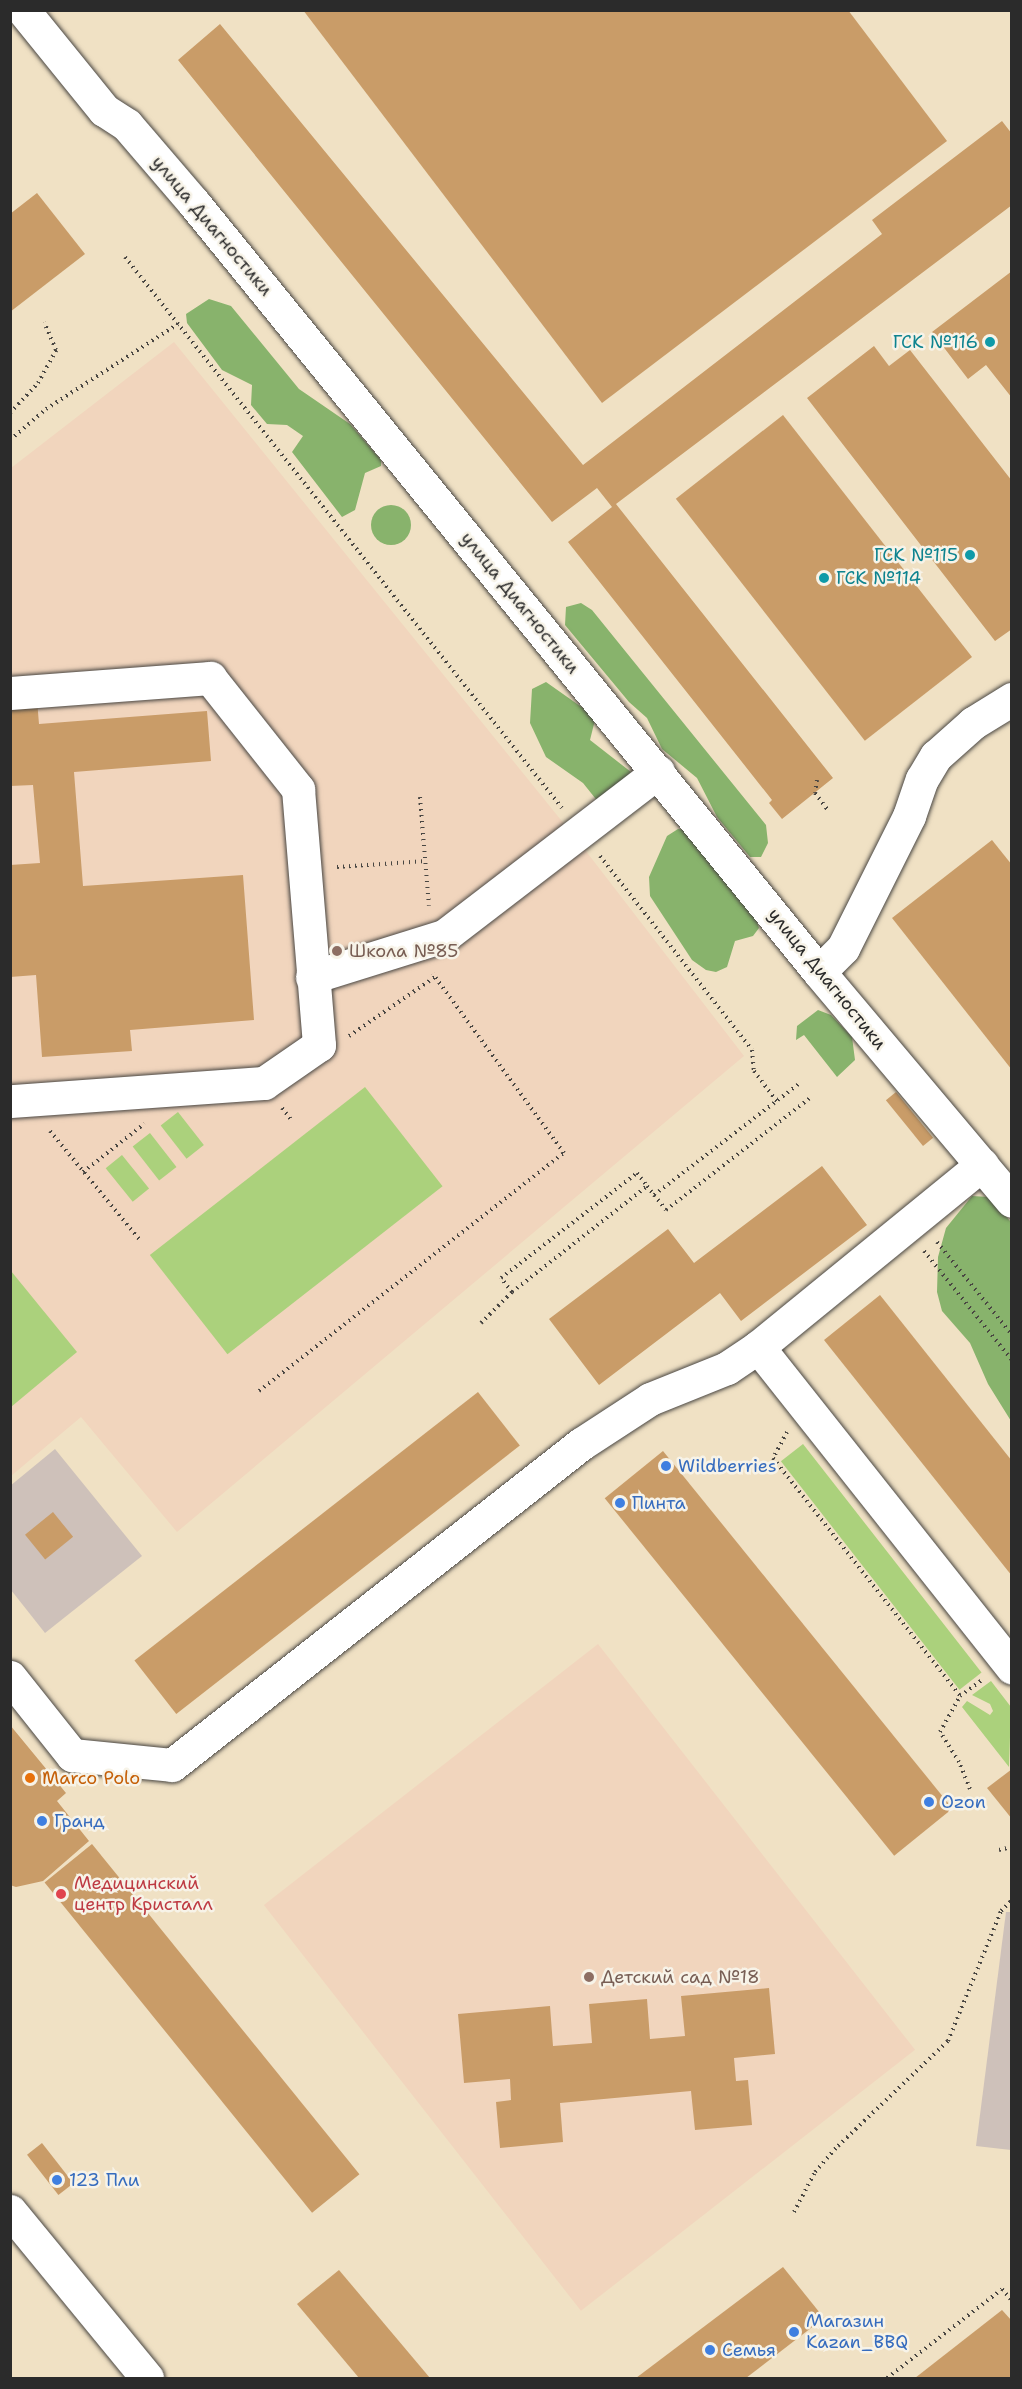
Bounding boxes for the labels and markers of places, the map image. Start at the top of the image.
place label: ГСК №116 [893,331,978,353]
marker: ГСК №116 [983,335,997,349]
place label: ГСК №115 [874,544,958,566]
marker: ГСК №115 [963,548,977,562]
place label: ГСК №114 [836,567,921,589]
marker: ГСК №114 [817,571,831,585]
place label: Школа №85 [349,940,458,962]
marker: Школа №85 [330,944,344,958]
place label: Wildberries [678,1455,777,1477]
marker: Wildberries [659,1459,673,1473]
place label: Пинта [632,1492,686,1514]
marker: Пинта [613,1496,627,1510]
place label: Marco Polo [42,1767,140,1789]
marker: Marco Polo [23,1771,37,1785]
place label: Ozon [941,1791,986,1813]
marker: Ozon [922,1795,936,1809]
place label: Гранд [54,1810,105,1832]
marker: Гранд [35,1814,49,1828]
place label: Медицинский центр Кристалл [74,1873,213,1916]
marker: Медицинский центр Кристалл [52,1885,70,1903]
place label: Детский сад №18 [601,1966,760,1988]
marker: Детский сад №18 [582,1970,596,1984]
place label: 123 Пли [69,2169,140,2191]
marker: 123 Пли [50,2173,64,2187]
place label: Магазин Kazan_BBQ [806,2311,908,2354]
marker: Магазин Kazan_BBQ [787,2325,801,2339]
place label: Семья [722,2339,776,2361]
marker: Семья [703,2343,717,2357]

